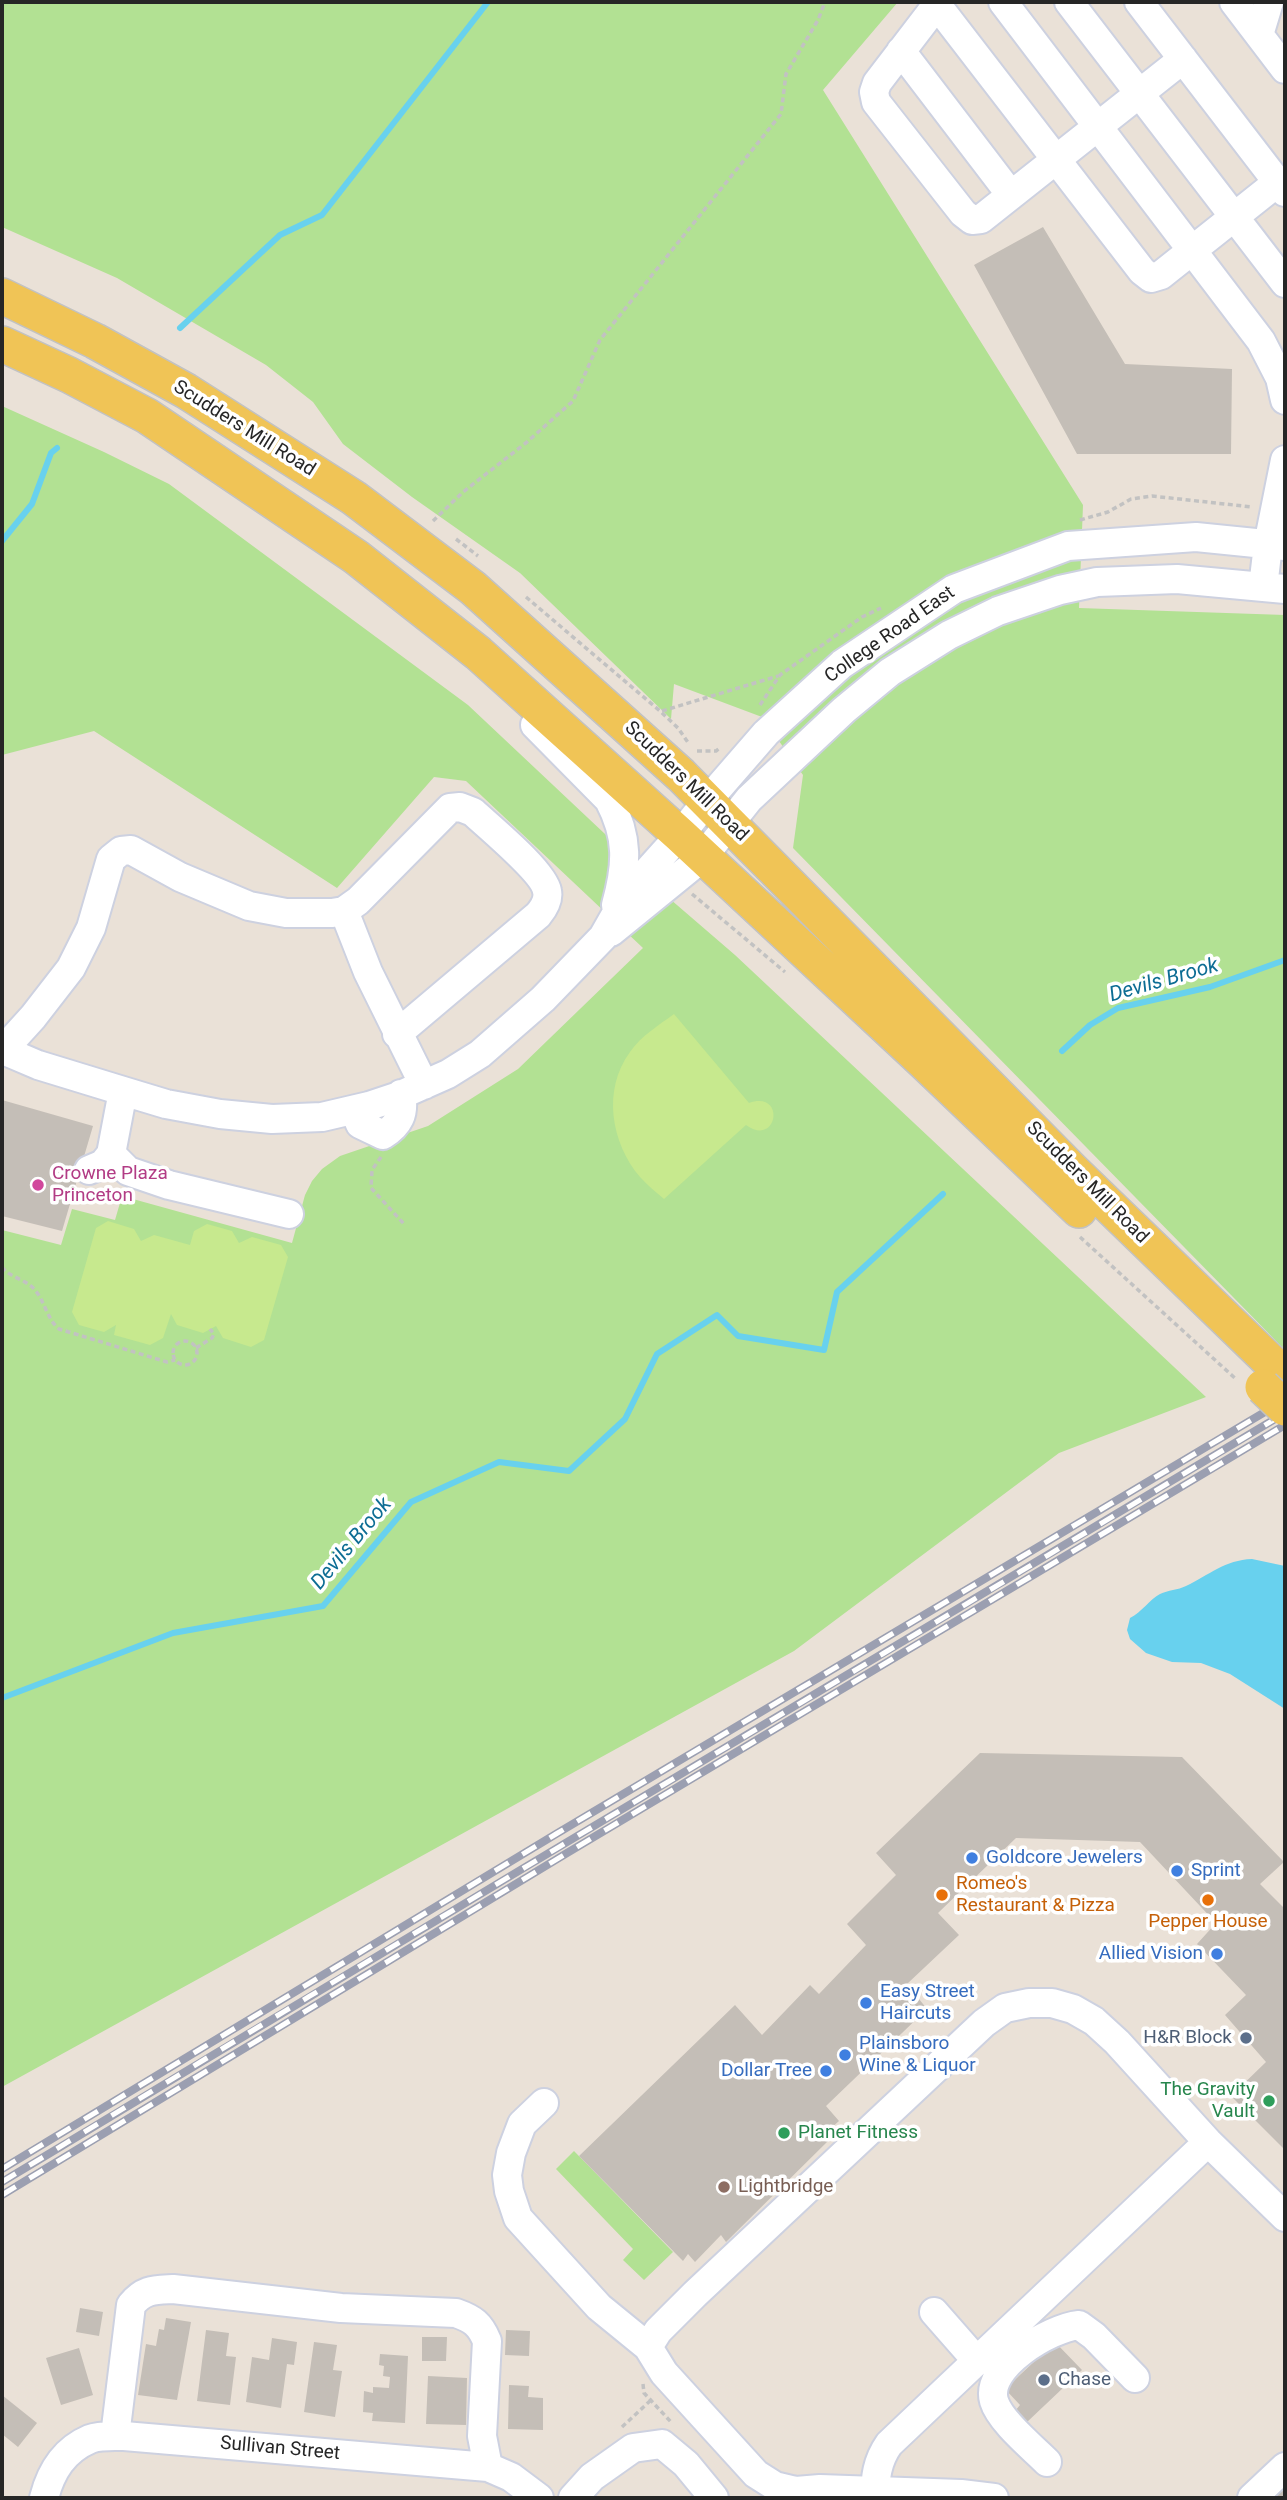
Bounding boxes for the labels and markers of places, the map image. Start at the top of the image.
place label: Crowne Plaza Princeton [52,1163,168,1207]
marker: Crowne Plaza Princeton [30,1177,46,1193]
place label: Goldcore Jewelers [986,1847,1143,1869]
marker: Goldcore Jewelers [964,1850,980,1866]
place label: Sprint [1191,1860,1241,1882]
marker: Sprint [1169,1863,1185,1879]
place label: Romeo's Restaurant & Pizza [956,1873,1115,1917]
marker: Romeo's Restaurant & Pizza [934,1887,950,1903]
marker: Pepper House [1200,1892,1216,1908]
place label: Pepper House [1148,1911,1268,1933]
place label: Allied Vision [1099,1943,1203,1965]
marker: Allied Vision [1209,1946,1225,1962]
place label: Easy Street Haircuts [880,1981,975,2025]
marker: Easy Street Haircuts [858,1995,874,2011]
place label: H&R Block [1143,2027,1232,2049]
marker: H&R Block [1238,2030,1254,2046]
place label: Plainsboro Wine & Liquor [859,2033,976,2077]
marker: Plainsboro Wine & Liquor [837,2047,853,2063]
place label: Dollar Tree [721,2060,812,2082]
marker: Dollar Tree [818,2063,834,2079]
place label: The Gravity Vault [1160,2079,1255,2123]
marker: The Gravity Vault [1261,2093,1277,2109]
place label: Planet Fitness [798,2122,918,2144]
marker: Planet Fitness [776,2125,792,2141]
place label: Lightbridge [738,2176,833,2198]
marker: Lightbridge [716,2179,732,2195]
place label: Chase [1058,2369,1111,2391]
marker: Chase [1036,2372,1052,2388]

